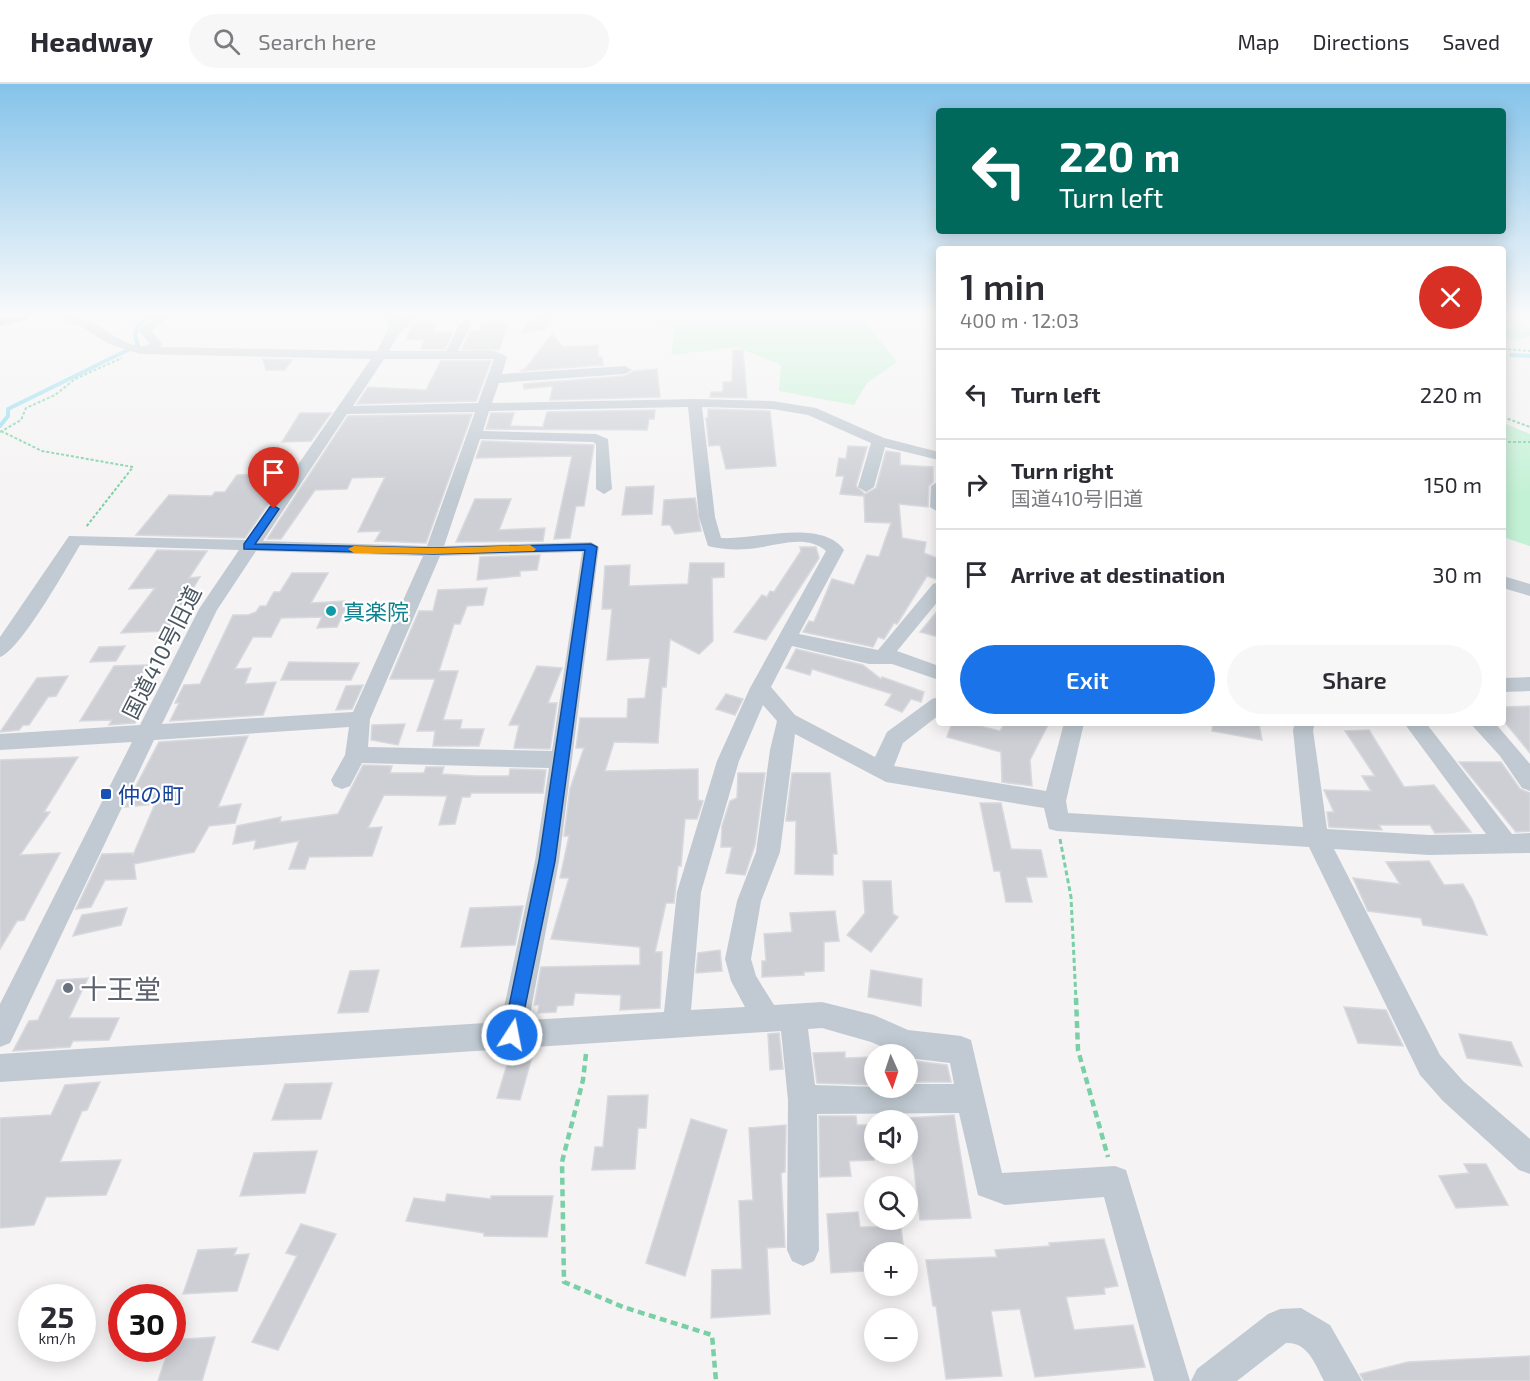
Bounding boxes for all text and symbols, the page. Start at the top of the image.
search box [189,14,609,68]
text: Headway [30,24,153,58]
icon: search [210,25,243,58]
text: Search here [258,28,376,54]
text: Map [1237,29,1280,54]
text: Directions [1313,29,1409,54]
text: Saved [1442,29,1500,54]
text: 220 m [1059,130,1180,180]
icon: left [960,132,1038,210]
text: Turn left [1059,181,1163,213]
text: 1 min [960,264,1045,307]
button: close [1419,266,1482,329]
text: 400 m · 12:03 [960,308,1079,332]
icon: left [960,378,993,411]
text: Turn left [1011,381,1100,407]
text: 220 m [1420,381,1482,407]
pin [248,447,299,509]
icon: arrive [257,456,290,489]
text: Turn right [1011,457,1113,483]
icon: right [960,468,993,501]
text: 150 m [1424,471,1482,497]
text: 国道410号旧道 [1011,486,1143,510]
icon: arrive [960,558,993,591]
text: Arrive at destination [1011,561,1225,587]
text: 30 m [1432,561,1482,587]
street label: 国道410号旧道 [116,581,206,723]
place label: 真楽院 [343,598,409,624]
marker: 真楽院 [324,604,338,618]
button: Exit [960,645,1215,714]
button: Share [1227,645,1482,714]
place label: 仲の町 [118,781,184,807]
marker: 仲の町 [99,787,113,801]
place label: 十王堂 [80,972,161,1004]
marker: 十王堂 [61,981,75,995]
position arrow [480,1003,544,1067]
north arrow [864,1044,918,1098]
map controls [864,1044,918,1362]
button: sound [864,1110,918,1164]
button: search [864,1176,918,1230]
button: + [864,1242,918,1296]
speed limit sign: 30 [108,1284,186,1362]
text: 25 [40,1298,74,1334]
button: − [864,1308,918,1362]
text: km/h [38,1329,76,1347]

